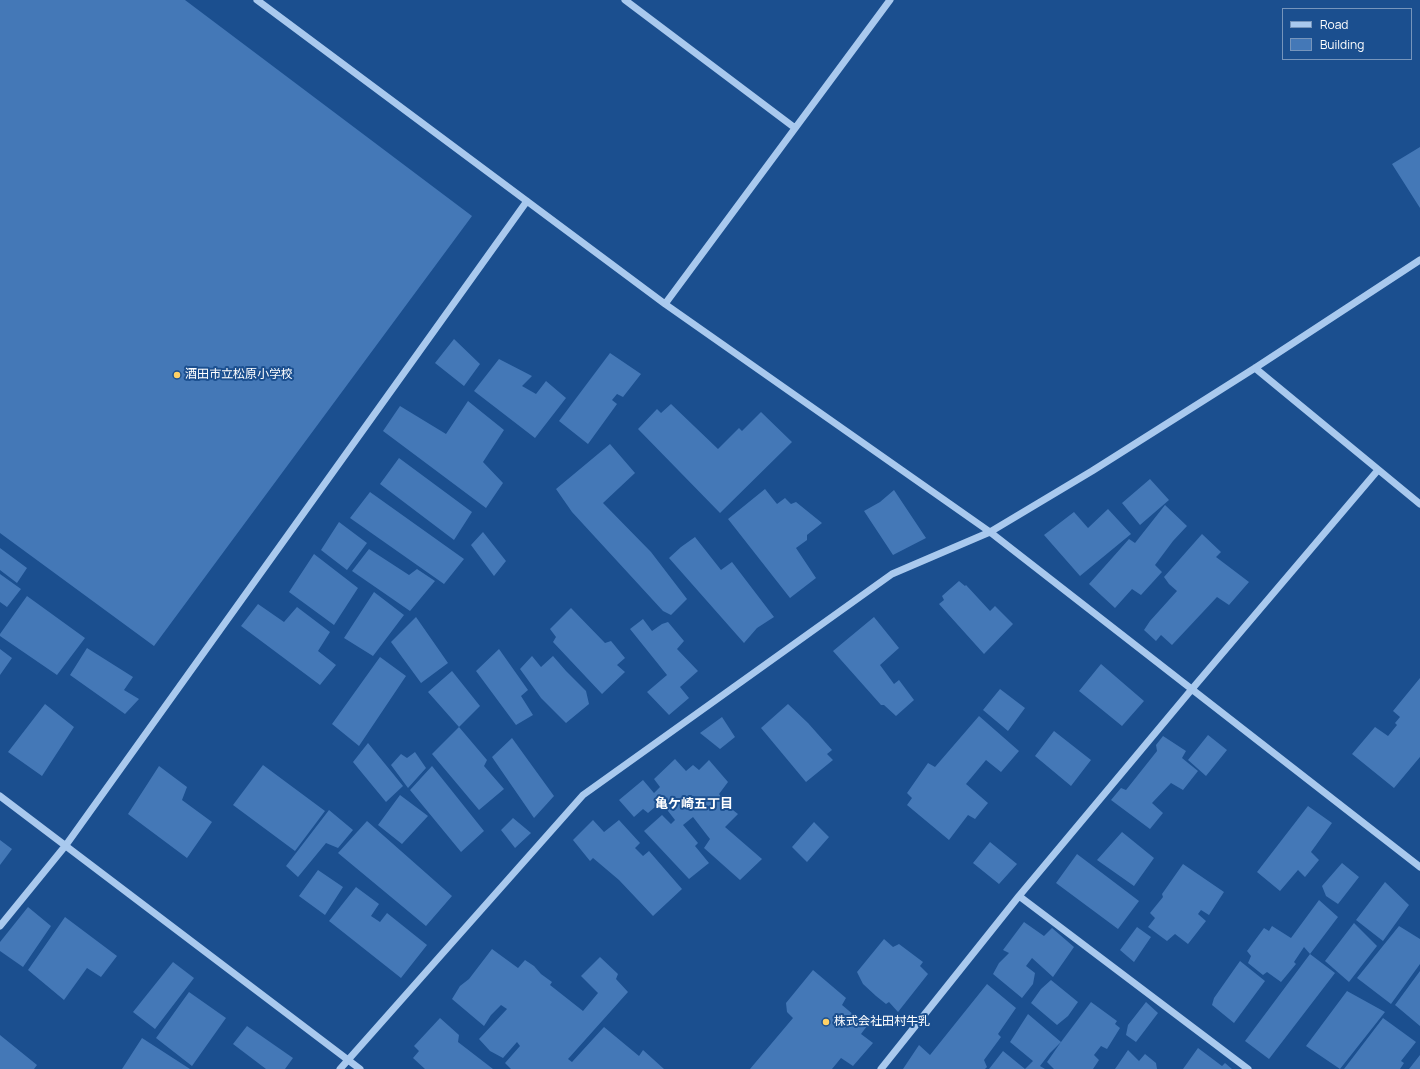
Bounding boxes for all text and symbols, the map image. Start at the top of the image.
legend [1282,8,1412,60]
text: Road [1320,16,1348,33]
text: Building [1320,36,1364,53]
place label: 酒田市立松原小学校 [185,368,293,382]
marker: 酒田市立松原小学校 [172,370,182,380]
district label: 亀ケ崎五丁目 [655,796,733,812]
place label: 株式会社田村牛乳 [834,1015,930,1029]
marker: 株式会社田村牛乳 [821,1017,831,1027]

